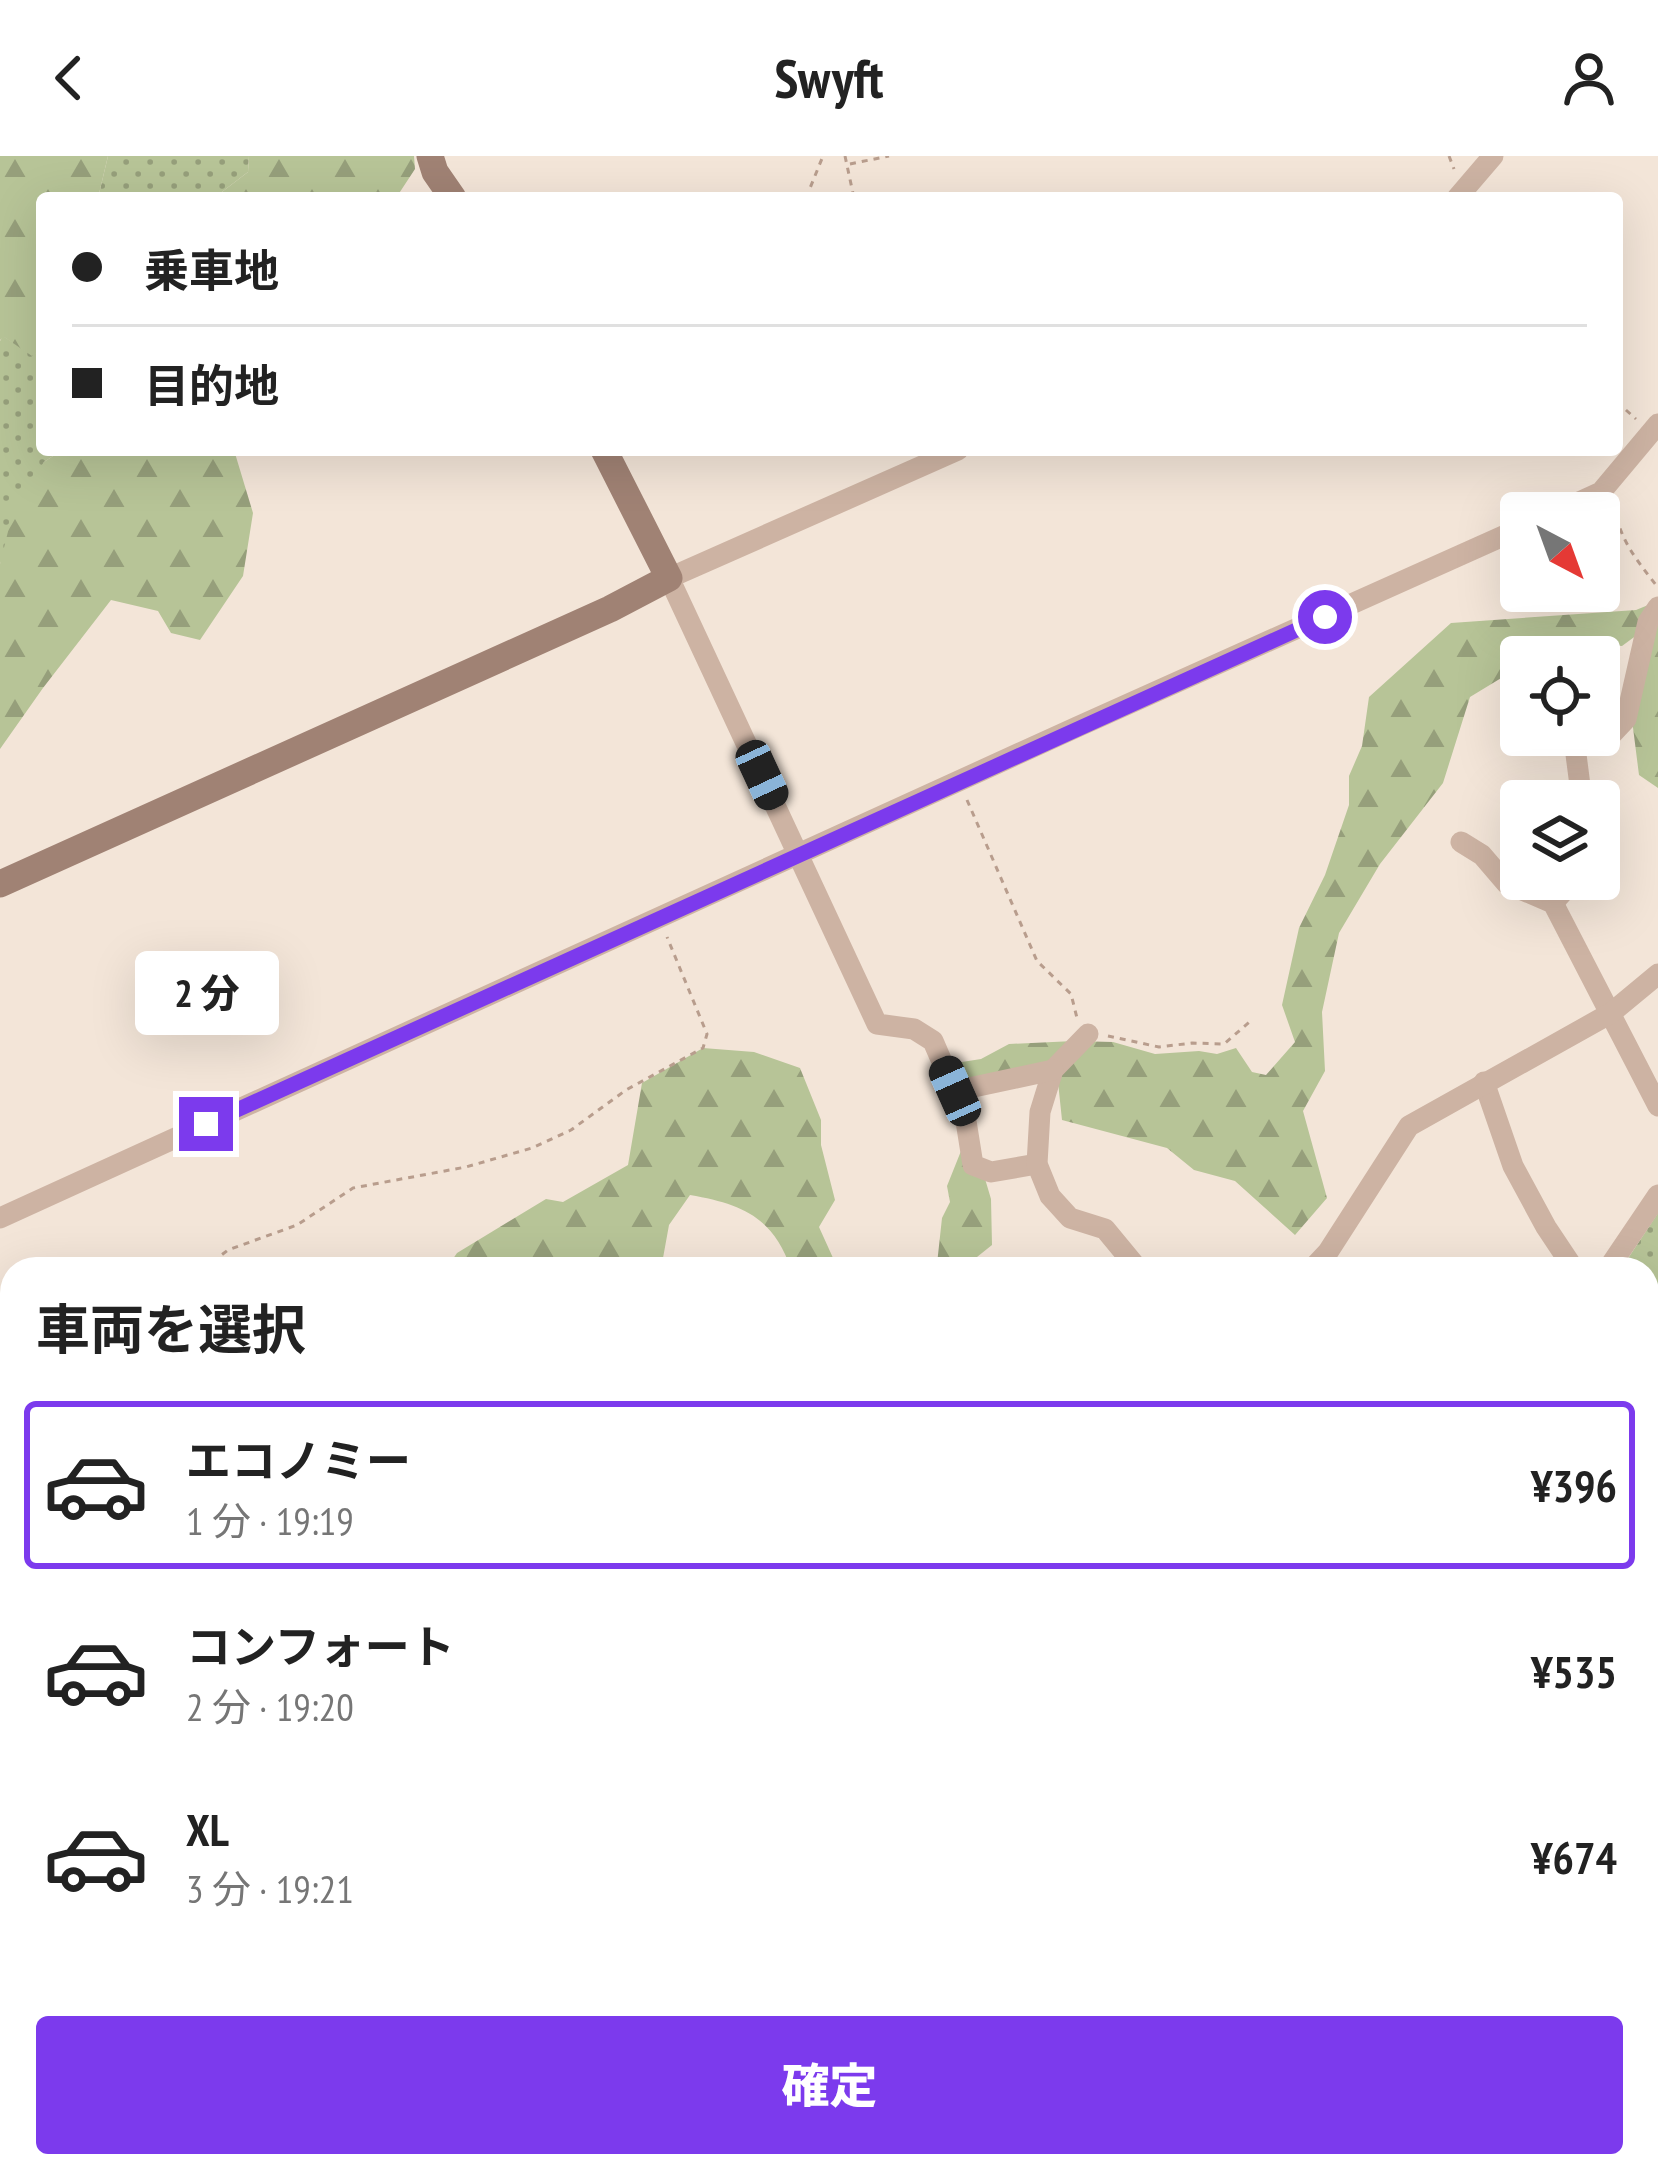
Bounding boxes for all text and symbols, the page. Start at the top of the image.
text: Swyft [774,43,884,113]
icon: back [36,45,102,111]
icon: person [1556,45,1622,111]
text: 乗車地 [144,241,279,299]
text: 目的地 [144,356,279,414]
north arrow [1500,492,1620,612]
map controls [1500,492,1620,900]
route start [1298,590,1352,644]
button: locate [1500,636,1620,756]
car [730,735,794,815]
button: layers [1500,780,1620,900]
callout: 2 分 [134,950,278,1034]
text: 2 分 [174,967,240,1018]
car [924,1051,986,1131]
route end [179,1097,233,1151]
text: 車両を選択 [36,1294,306,1364]
icon: car [42,1431,150,1539]
text: エコノミー [186,1431,411,1489]
text: ¥396 [1531,1456,1617,1514]
text: 1 分 · 19:19 [186,1495,354,1546]
icon: car [42,1617,150,1725]
text: コンフォート [186,1617,455,1675]
text: ¥535 [1531,1642,1617,1700]
text: 2 分 · 19:20 [186,1681,354,1732]
text: XL [186,1800,229,1858]
icon: car [42,1803,150,1911]
text: ¥674 [1531,1828,1617,1886]
text: 3 分 · 19:21 [186,1863,354,1914]
button: 確定 [36,2016,1623,2154]

